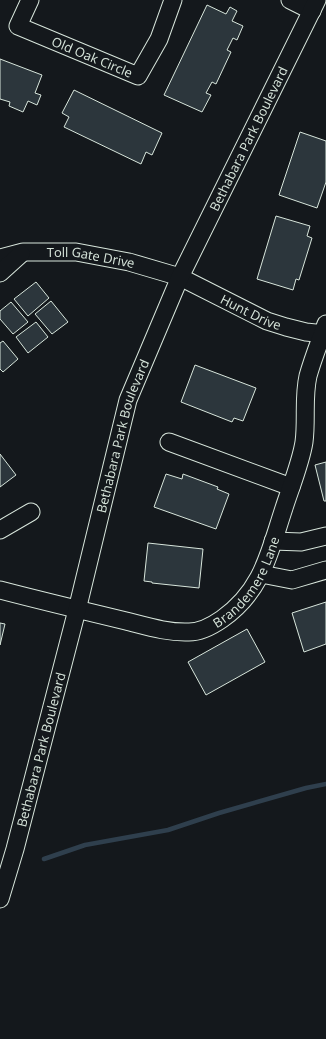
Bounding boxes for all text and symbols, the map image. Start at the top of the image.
street label: Old Oak Circle [49,32,135,82]
street label: Bethabara Park Boulevard [205,63,292,214]
street label: Toll Gate Drive [47,242,137,272]
street label: Hunt Drive [217,290,283,334]
street label: Bethabara Park Boulevard [92,357,153,515]
street label: Brandemere Lane [209,534,283,632]
street label: Bethabara Park Boulevard [12,670,70,829]

